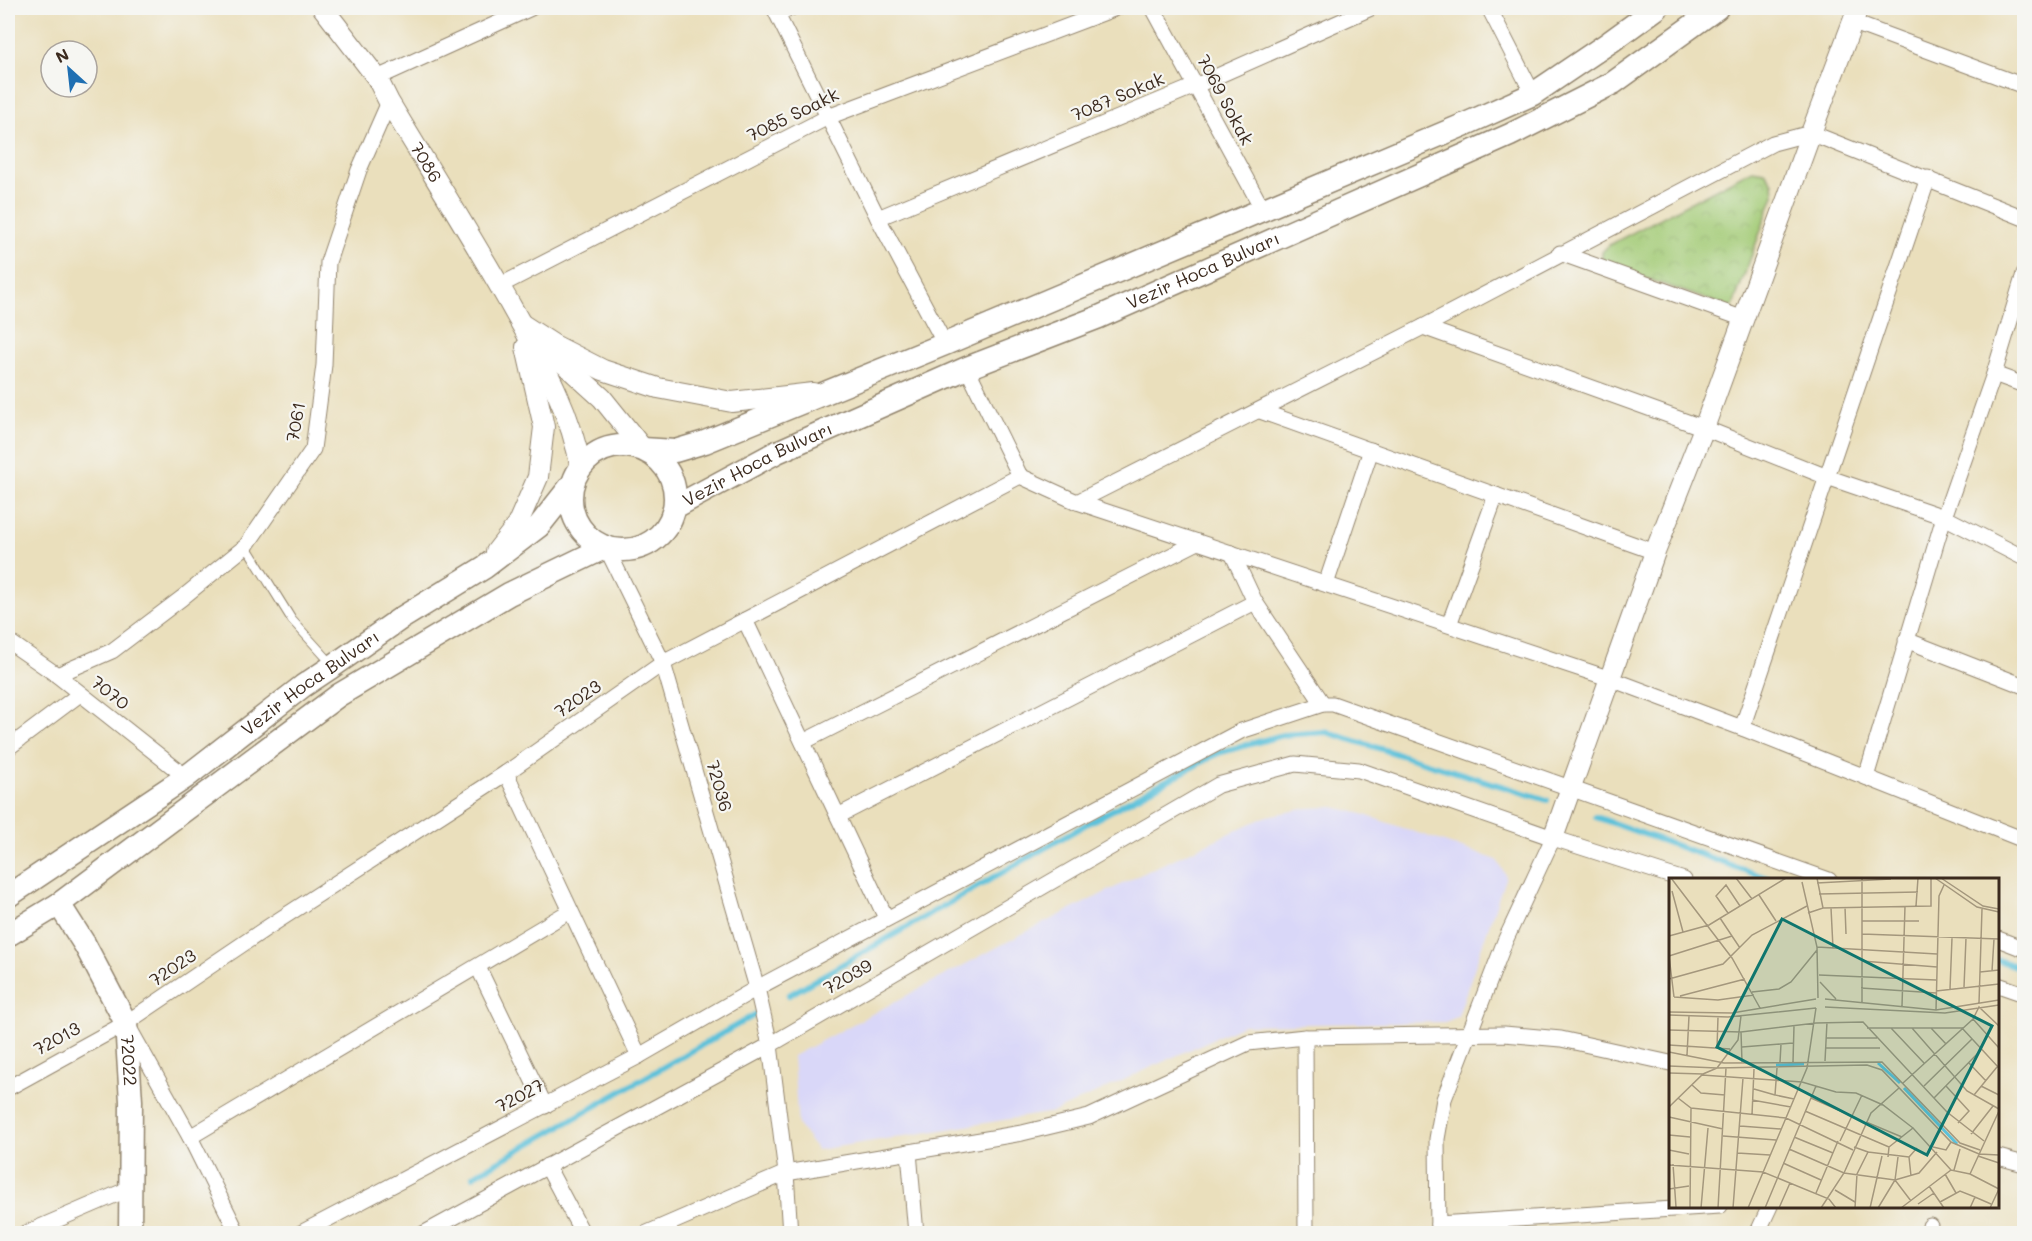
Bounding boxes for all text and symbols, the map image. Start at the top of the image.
north arrow [39,39,99,99]
text: N [52,43,72,67]
street label: 7069 Sokak [1192,50,1260,149]
street label: 7087 Sokak [1067,66,1168,126]
street label: 7085 Soakk [743,82,842,147]
street label: 7086 [405,137,448,187]
street label: Vezir Hoca Bulvarı [1122,226,1283,314]
street label: 7061 [280,400,310,444]
street label: Vezir Hoca Bulvarı [678,416,836,512]
street label: Vezir Hoca Bulvarı [236,624,384,741]
street label: 7070 [87,670,135,715]
street label: 72023 [549,674,605,723]
street label: 72036 [701,757,739,814]
inset map [1669,878,1999,1208]
street label: 72023 [144,943,201,992]
street label: 72039 [819,952,876,1000]
street label: 72013 [29,1016,84,1061]
street label: 72022 [116,1034,143,1087]
street label: 72027 [491,1073,548,1118]

